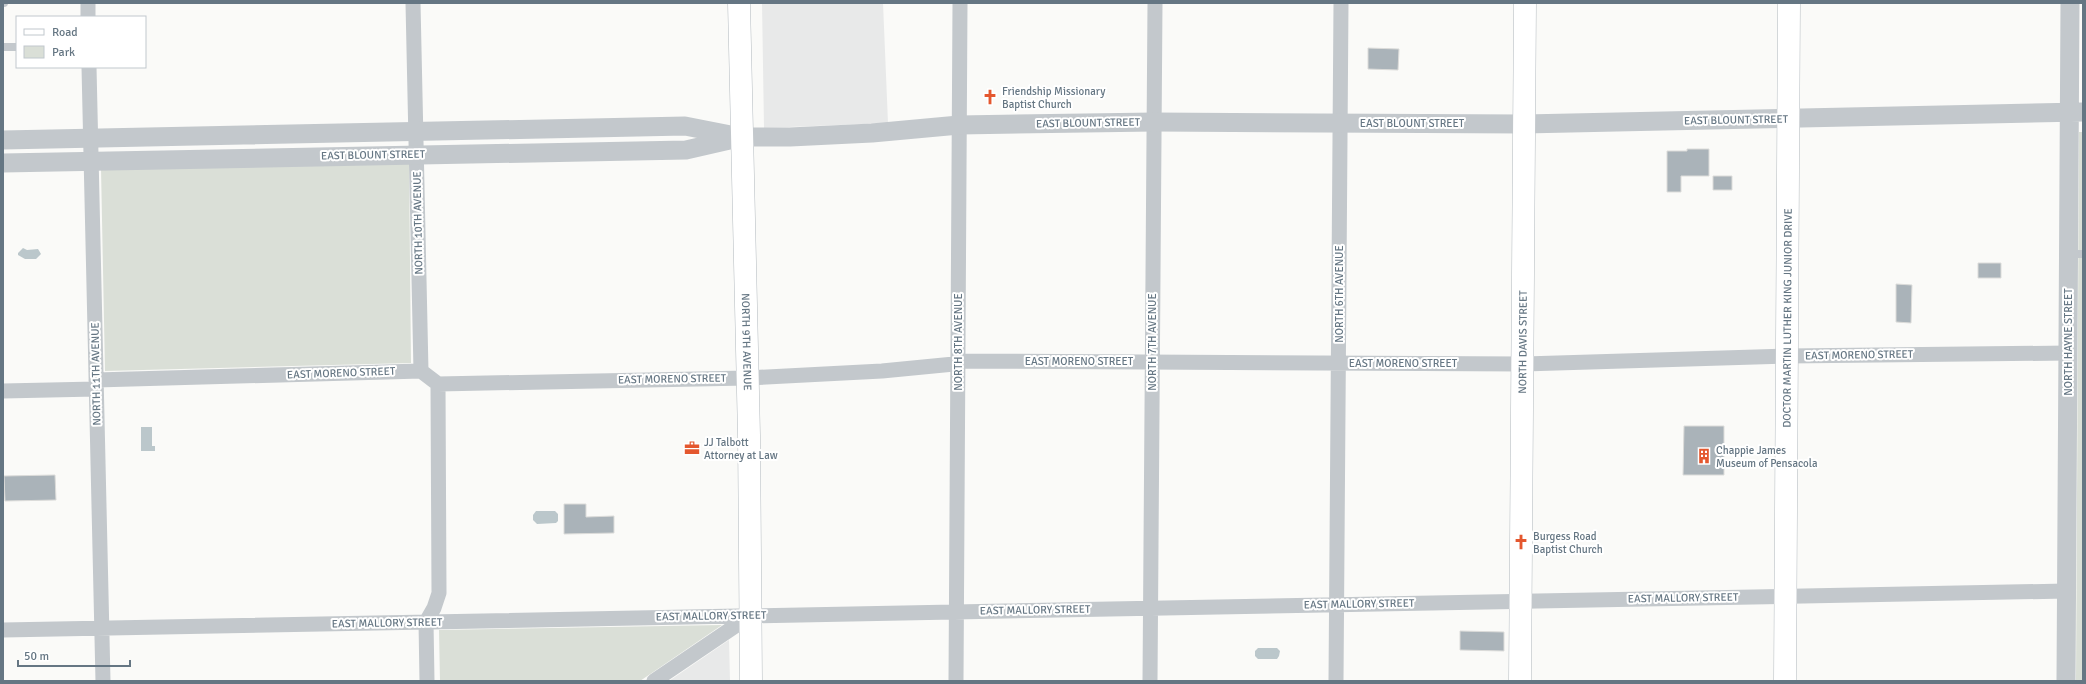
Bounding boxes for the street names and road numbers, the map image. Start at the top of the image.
street label: EAST BLOUNT STREET [1684,113,1789,127]
street label: EAST BLOUNT STREET [1036,116,1141,130]
street label: EAST BLOUNT STREET [1360,117,1465,130]
street label: EAST BLOUNT STREET [321,148,426,162]
street label: NORTH 10TH AVENUE [411,171,425,275]
street label: DOCTOR MARTIN LUTHER KING JUNIOR DRIVE [1780,208,1794,428]
street label: NORTH 6TH AVENUE [1333,245,1346,343]
street label: NORTH HAYNE STREET [2062,288,2075,396]
street label: NORTH DAVIS STREET [1516,290,1529,394]
street label: NORTH 9TH AVENUE [739,293,754,391]
street label: NORTH 8TH AVENUE [952,293,965,391]
street label: NORTH 7TH AVENUE [1146,293,1159,391]
street label: NORTH 11TH AVENUE [89,322,103,426]
street label: EAST MORENO STREET [1805,348,1914,362]
street label: EAST MORENO STREET [1025,355,1134,368]
street label: EAST MORENO STREET [1349,357,1458,370]
street label: EAST MORENO STREET [287,365,396,381]
street label: EAST MORENO STREET [618,372,727,386]
street label: EAST MALLORY STREET [1628,591,1739,605]
street label: EAST MALLORY STREET [1304,597,1415,611]
street label: EAST MALLORY STREET [980,603,1091,617]
street label: EAST MALLORY STREET [656,609,767,623]
street label: EAST MALLORY STREET [332,616,443,630]

